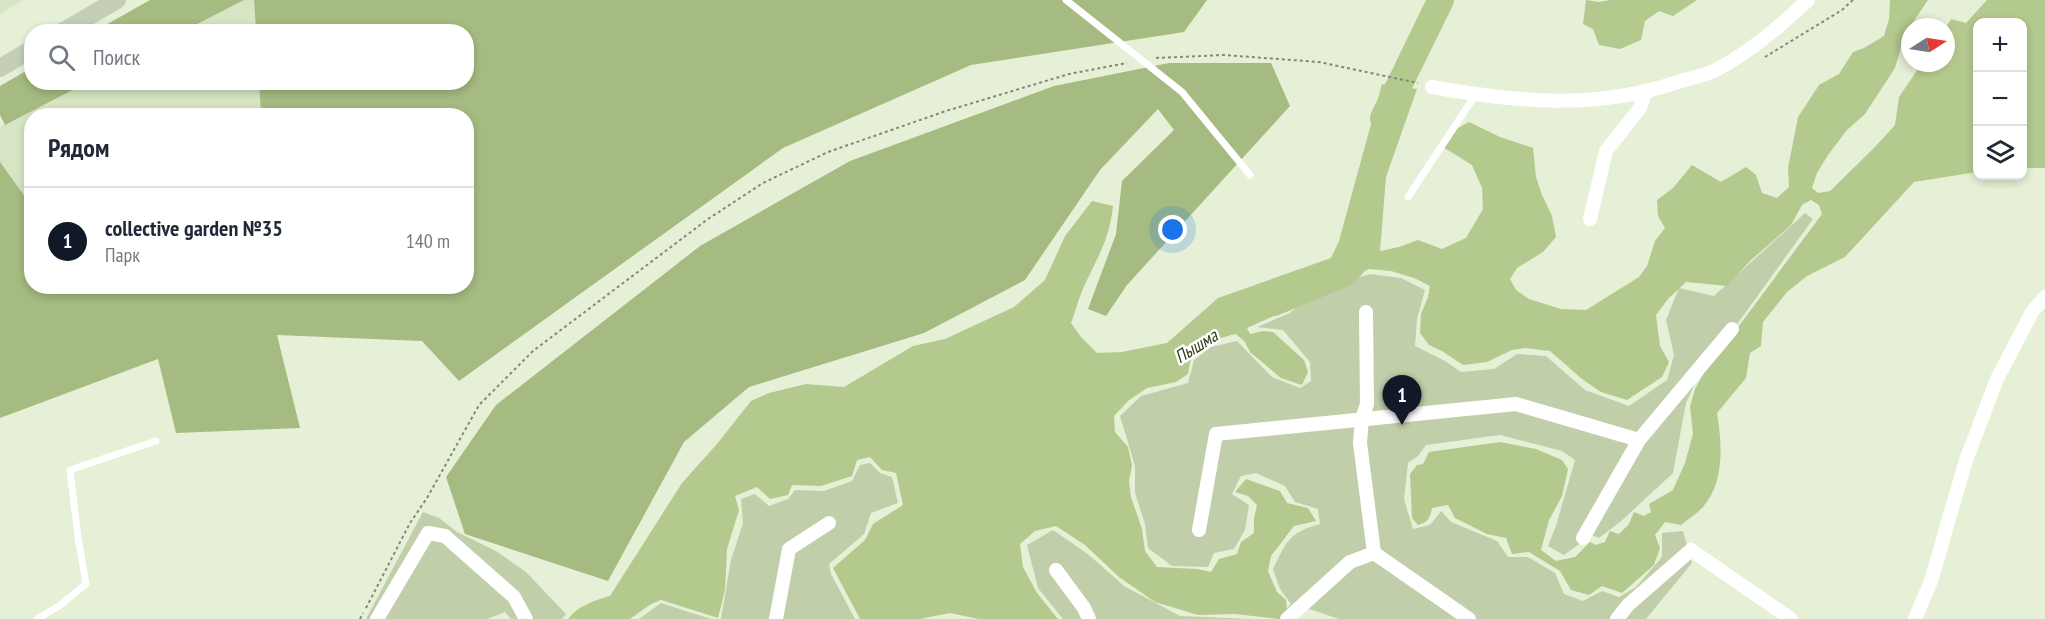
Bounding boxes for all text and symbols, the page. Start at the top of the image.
north arrow [1901,18,1955,72]
map controls [1973,18,2027,180]
button: + [1973,18,2027,72]
search box [24,24,474,90]
icon: search [45,41,78,74]
text: Поиск [93,43,140,71]
button: − [1973,72,2027,126]
button: layers [1973,126,2027,180]
text: Рядом [48,131,109,164]
text: collective garden №35 [105,214,283,242]
your location [1158,215,1187,244]
text: 1 [63,228,72,254]
text: 140 m [406,228,450,254]
text: Парк [105,242,140,268]
water label: Пышма [1170,324,1222,368]
pin: 1 [1382,376,1422,425]

